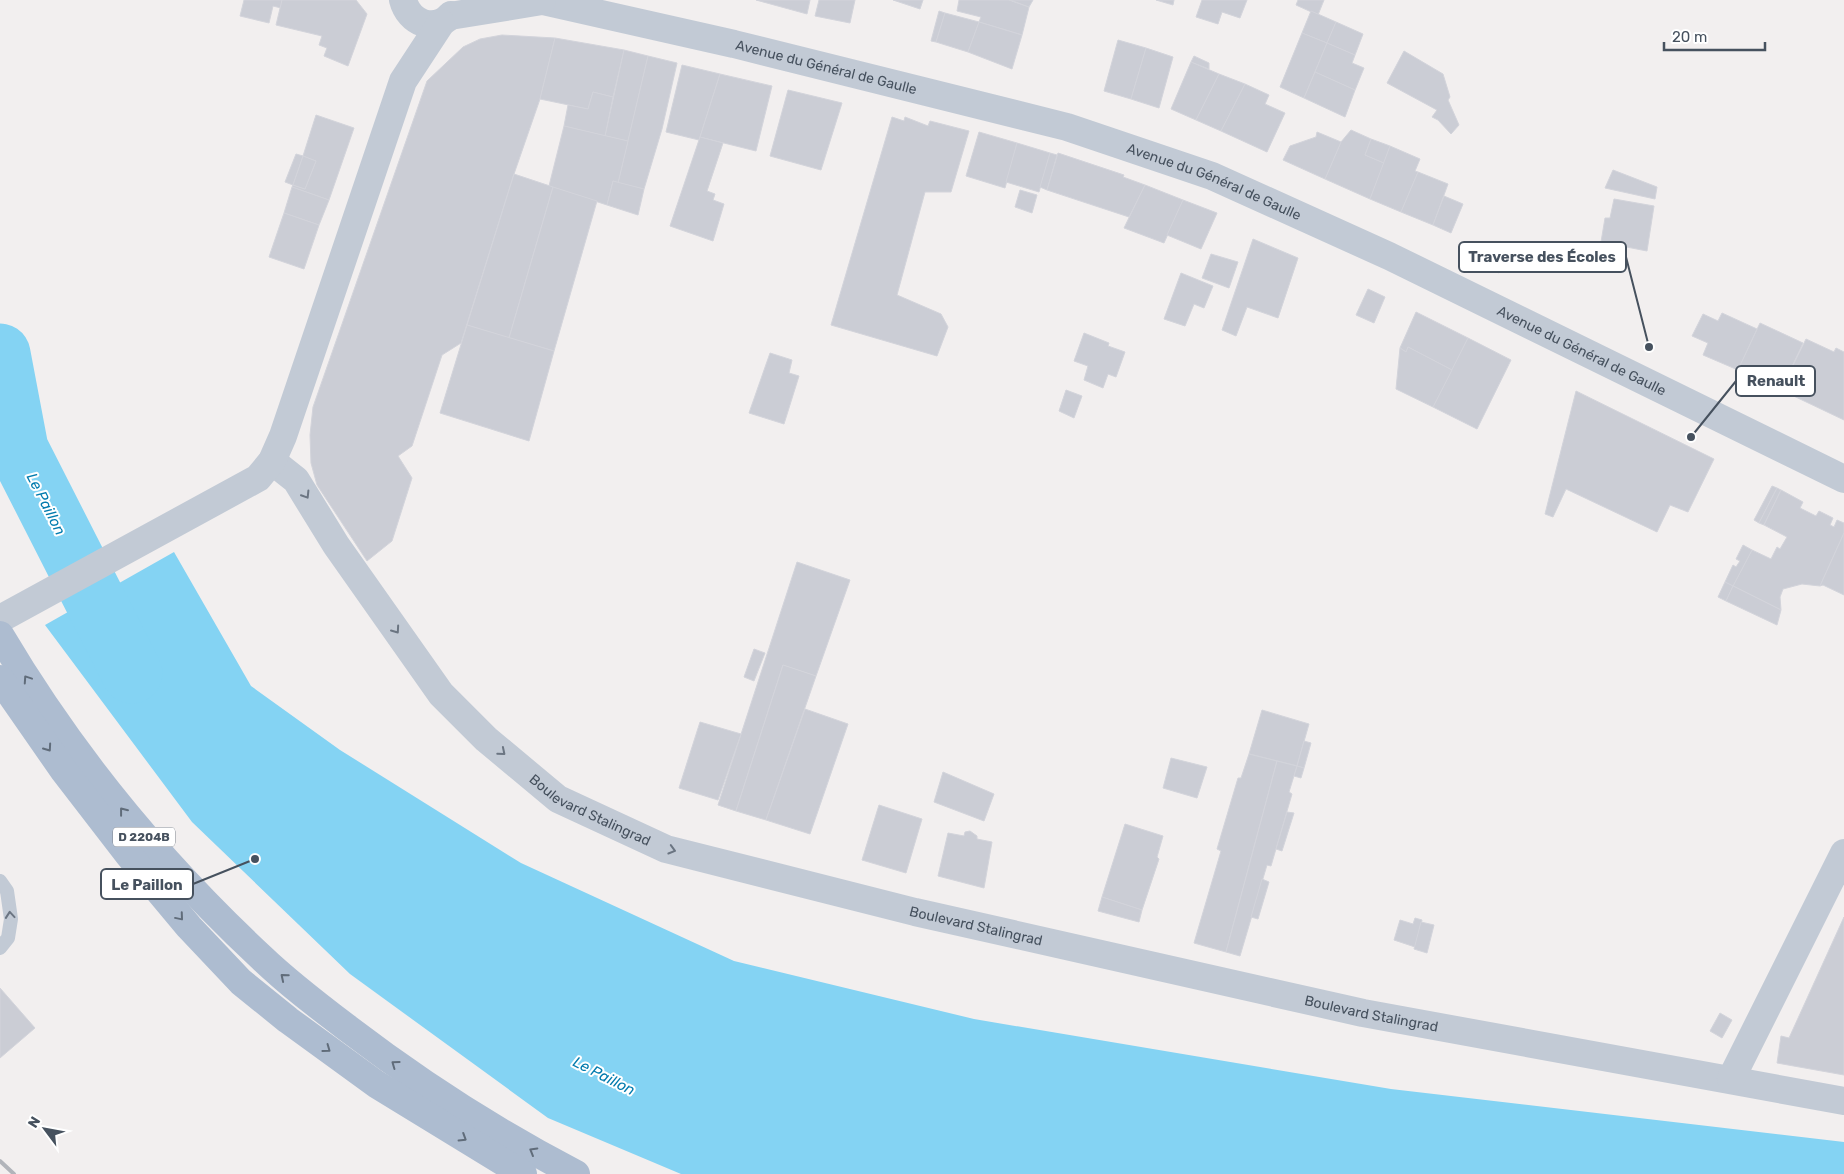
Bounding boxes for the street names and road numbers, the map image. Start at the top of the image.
street label: Avenue du Général de Gaulle [734,36,919,98]
street label: Avenue du Général de Gaulle [1125,139,1304,224]
street label: Avenue du Général de Gaulle [1494,302,1669,399]
street label: Boulevard Stalingrad [526,770,654,849]
road number: D 2204B [113,828,175,846]
street label: Boulevard Stalingrad [908,902,1044,949]
street label: Boulevard Stalingrad [1303,992,1440,1035]

